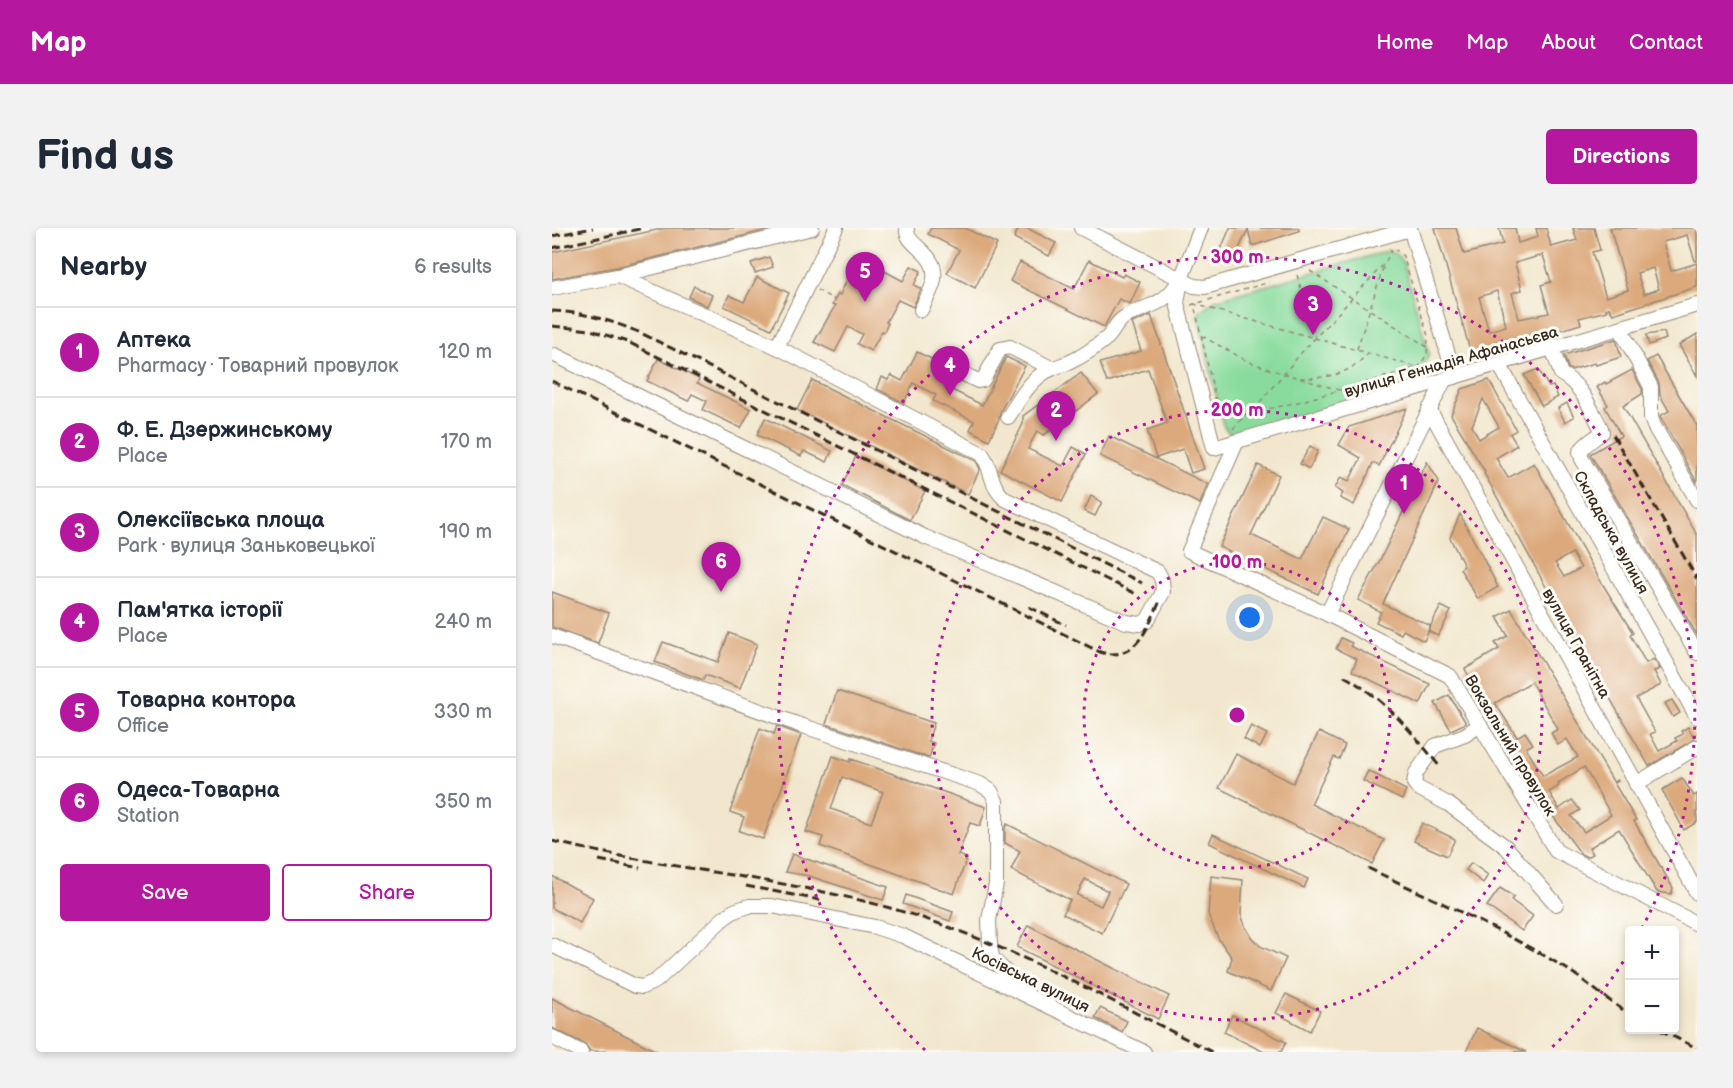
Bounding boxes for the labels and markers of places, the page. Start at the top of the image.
pin: 5 [846,253,884,302]
pin: 3 [1294,285,1332,335]
pin: 4 [930,346,970,396]
pin: 2 [1036,392,1076,441]
pin: 1 [1384,464,1424,514]
pin: 6 [702,542,740,592]
centre of rings [1227,705,1247,725]

